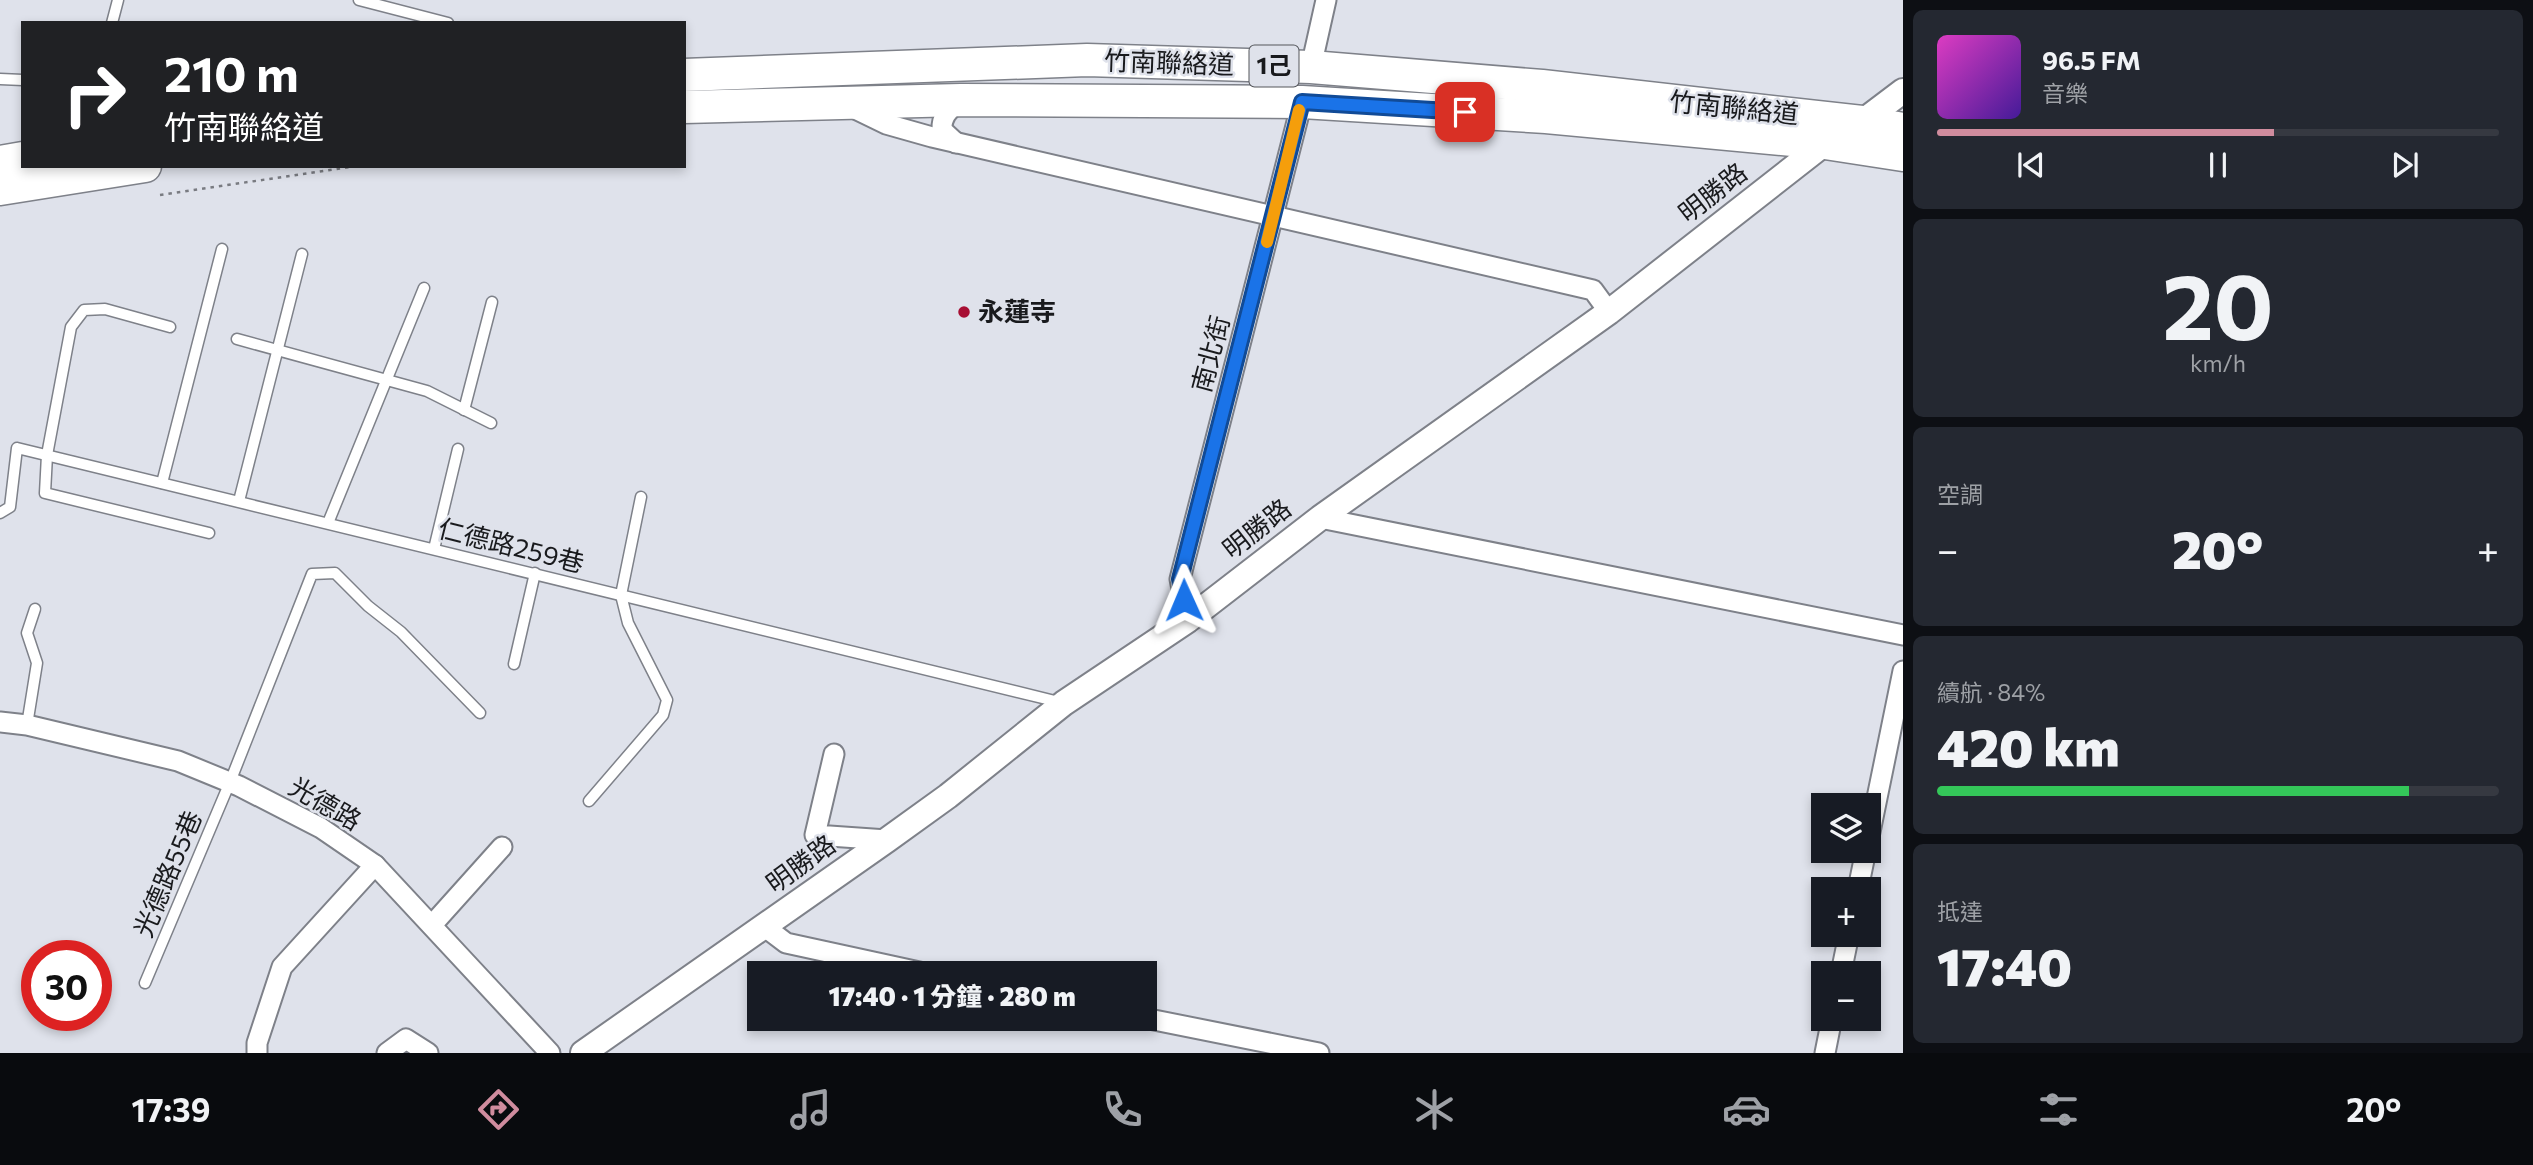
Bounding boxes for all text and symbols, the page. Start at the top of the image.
text: 210 m [164,42,299,102]
street label: 竹南聯絡道 [1104,44,1235,79]
text: 96.5 FM [2042,44,2141,75]
road number: 1己 [1250,46,1298,86]
icon: right [49,49,140,140]
text: 音樂 [2042,79,2088,107]
pin [1435,82,1495,142]
street label: 竹南聯絡道 [1668,84,1800,129]
icon: arrive [1446,93,1484,131]
text: 竹南聯絡道 [164,106,324,146]
icon: previous [2012,146,2050,184]
icon: pause [2199,146,2237,184]
icon: next [2386,146,2424,184]
street label: 明勝路 [1672,156,1752,228]
text: 20 [2162,247,2274,359]
place label: 永蓮寺 [978,295,1056,326]
marker: 永蓮寺 [956,304,972,320]
street label: 南北街 [1184,312,1235,395]
text: km/h [2190,349,2246,377]
text: 空調 [1937,480,1983,508]
street label: 明勝路 [1216,492,1296,564]
street label: 仁德路259巷 [435,511,587,578]
text: 20° [2172,516,2263,580]
text: − [1937,525,1959,572]
text: + [2477,525,2499,572]
position arrow [1147,563,1221,637]
text: 續航 · 84% [1937,678,2045,706]
text: 420 km [1937,714,2120,778]
street label: 光德路 [284,770,367,836]
map controls [1811,793,1881,1031]
button: layers [1811,793,1881,863]
street label: 光德路55巷 [126,806,207,941]
street label: 明勝路 [759,827,841,898]
button: + [1811,877,1881,947]
text: 抵達 [1937,897,1983,925]
text: 17:40 [1937,933,2072,997]
speed limit sign: 30 [21,940,112,1031]
button: − [1811,961,1881,1031]
text: 17:40 · 1 分鐘 · 280 m [828,980,1076,1011]
icon: directions [474,1085,523,1134]
icon: music [786,1085,835,1134]
icon: phone [1098,1085,1147,1134]
icon: climate [1410,1085,1459,1134]
icon: car [1722,1085,1771,1134]
icon: filters [2034,1085,2083,1134]
text: 17:39 [132,1089,210,1129]
text: 20° [2346,1089,2401,1129]

